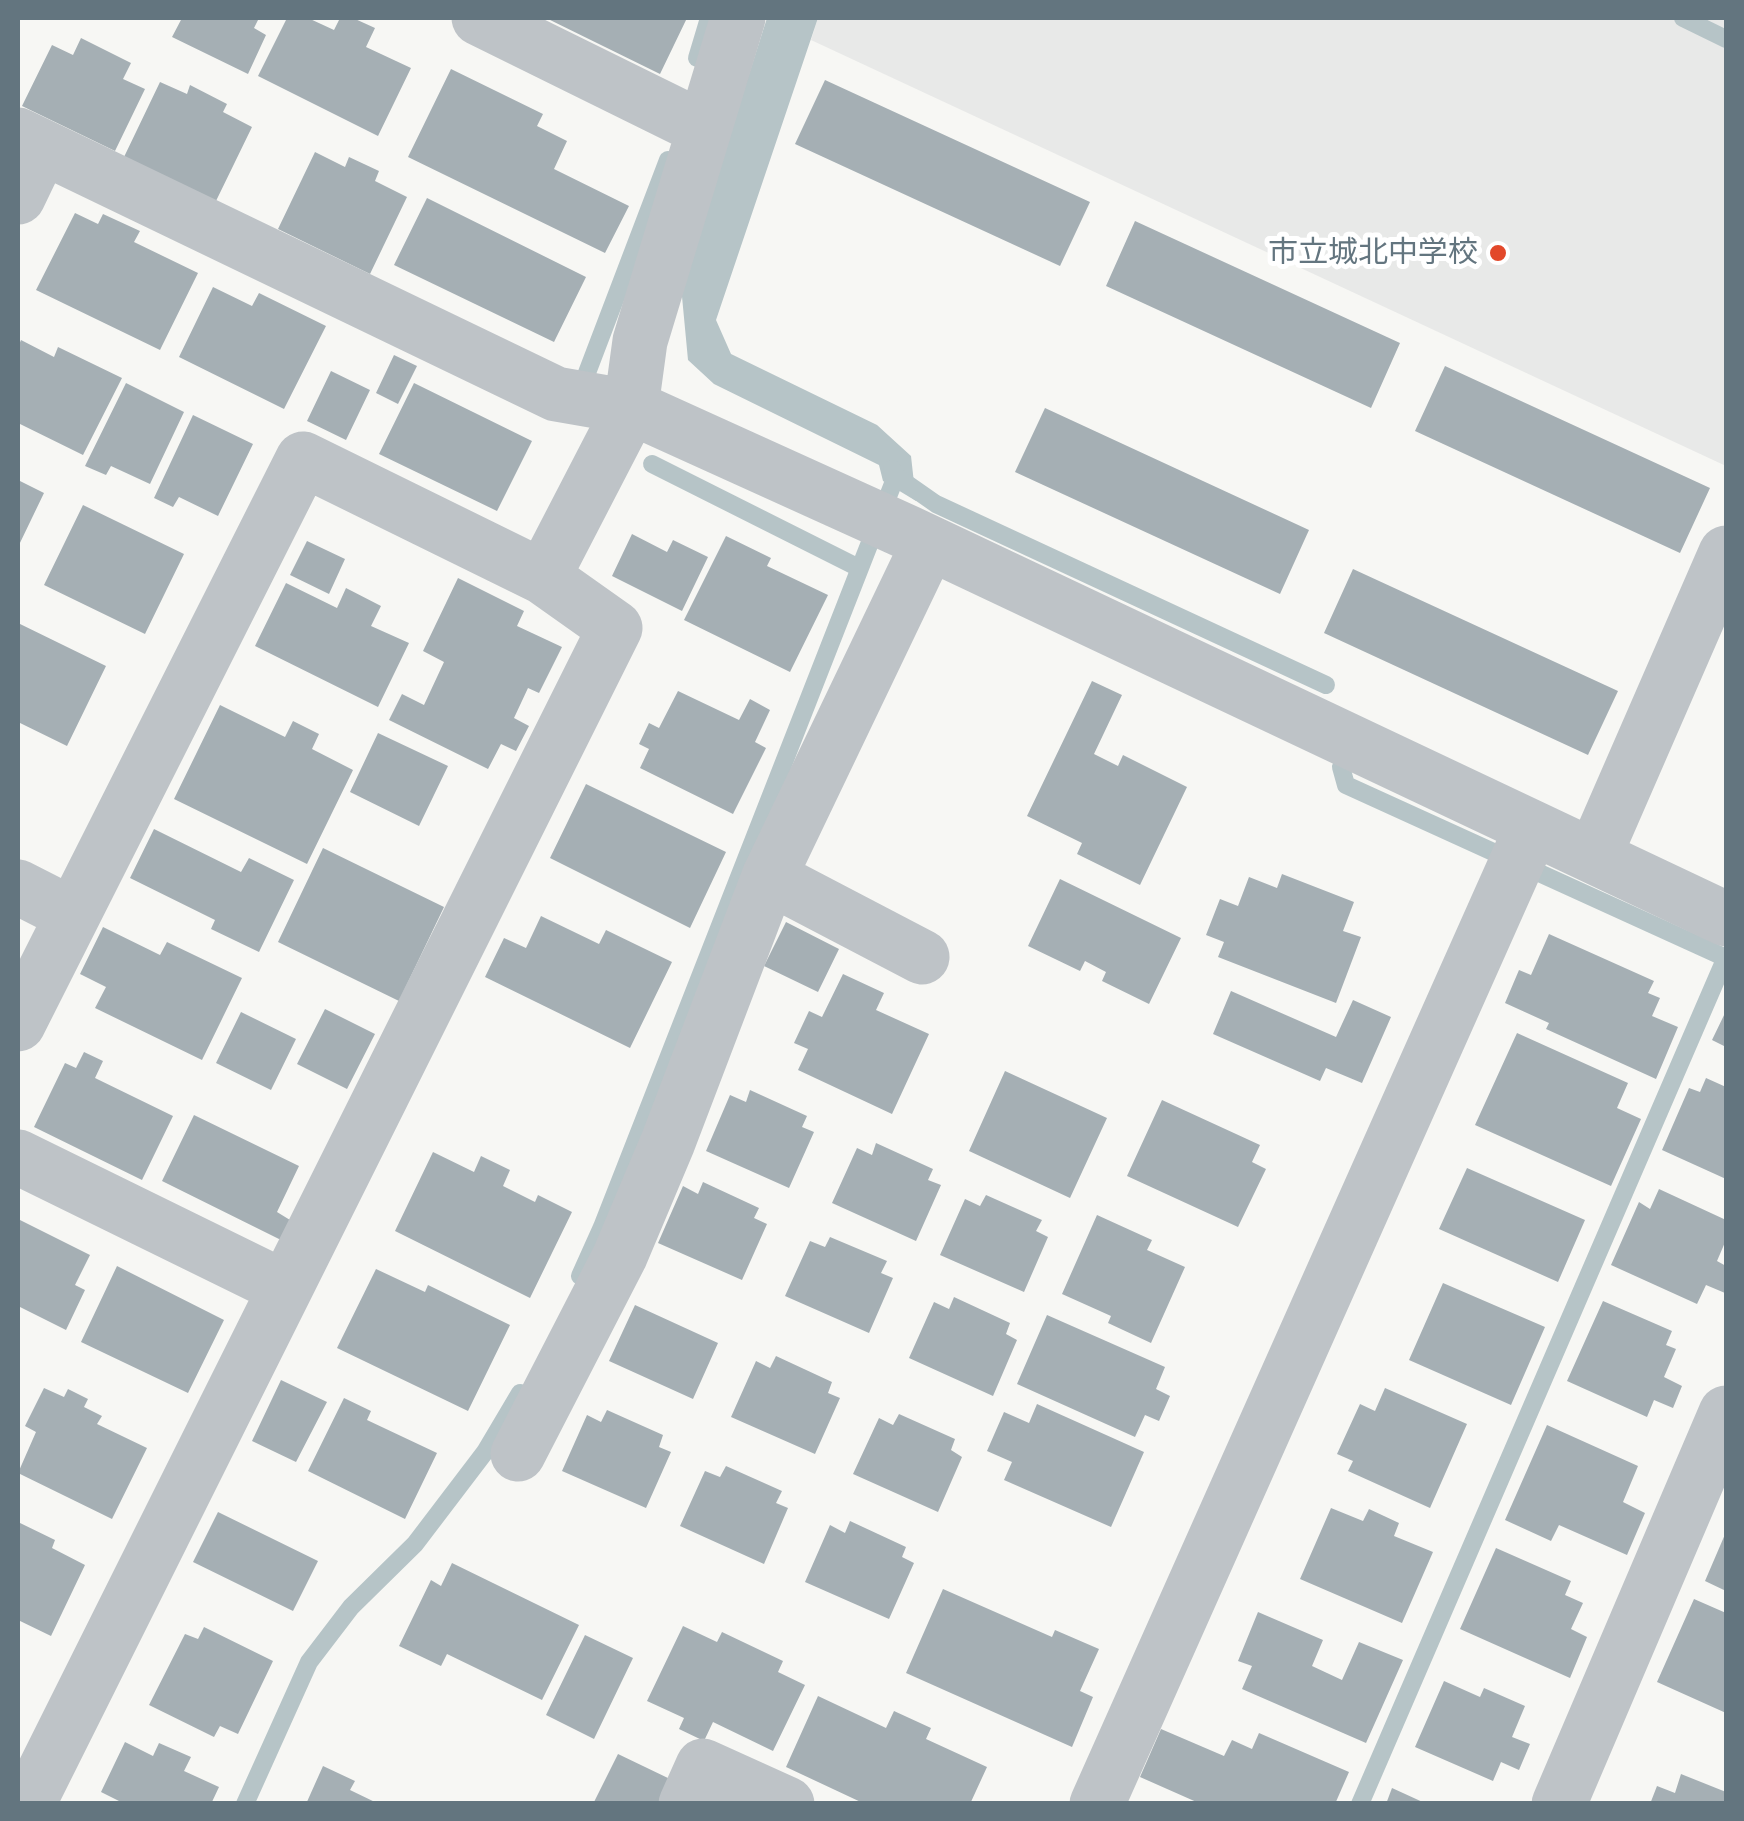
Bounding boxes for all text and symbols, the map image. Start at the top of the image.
place label: 市立城北中学校 [1268,235,1478,271]
marker: 市立城北中学校 [1487,242,1509,264]

